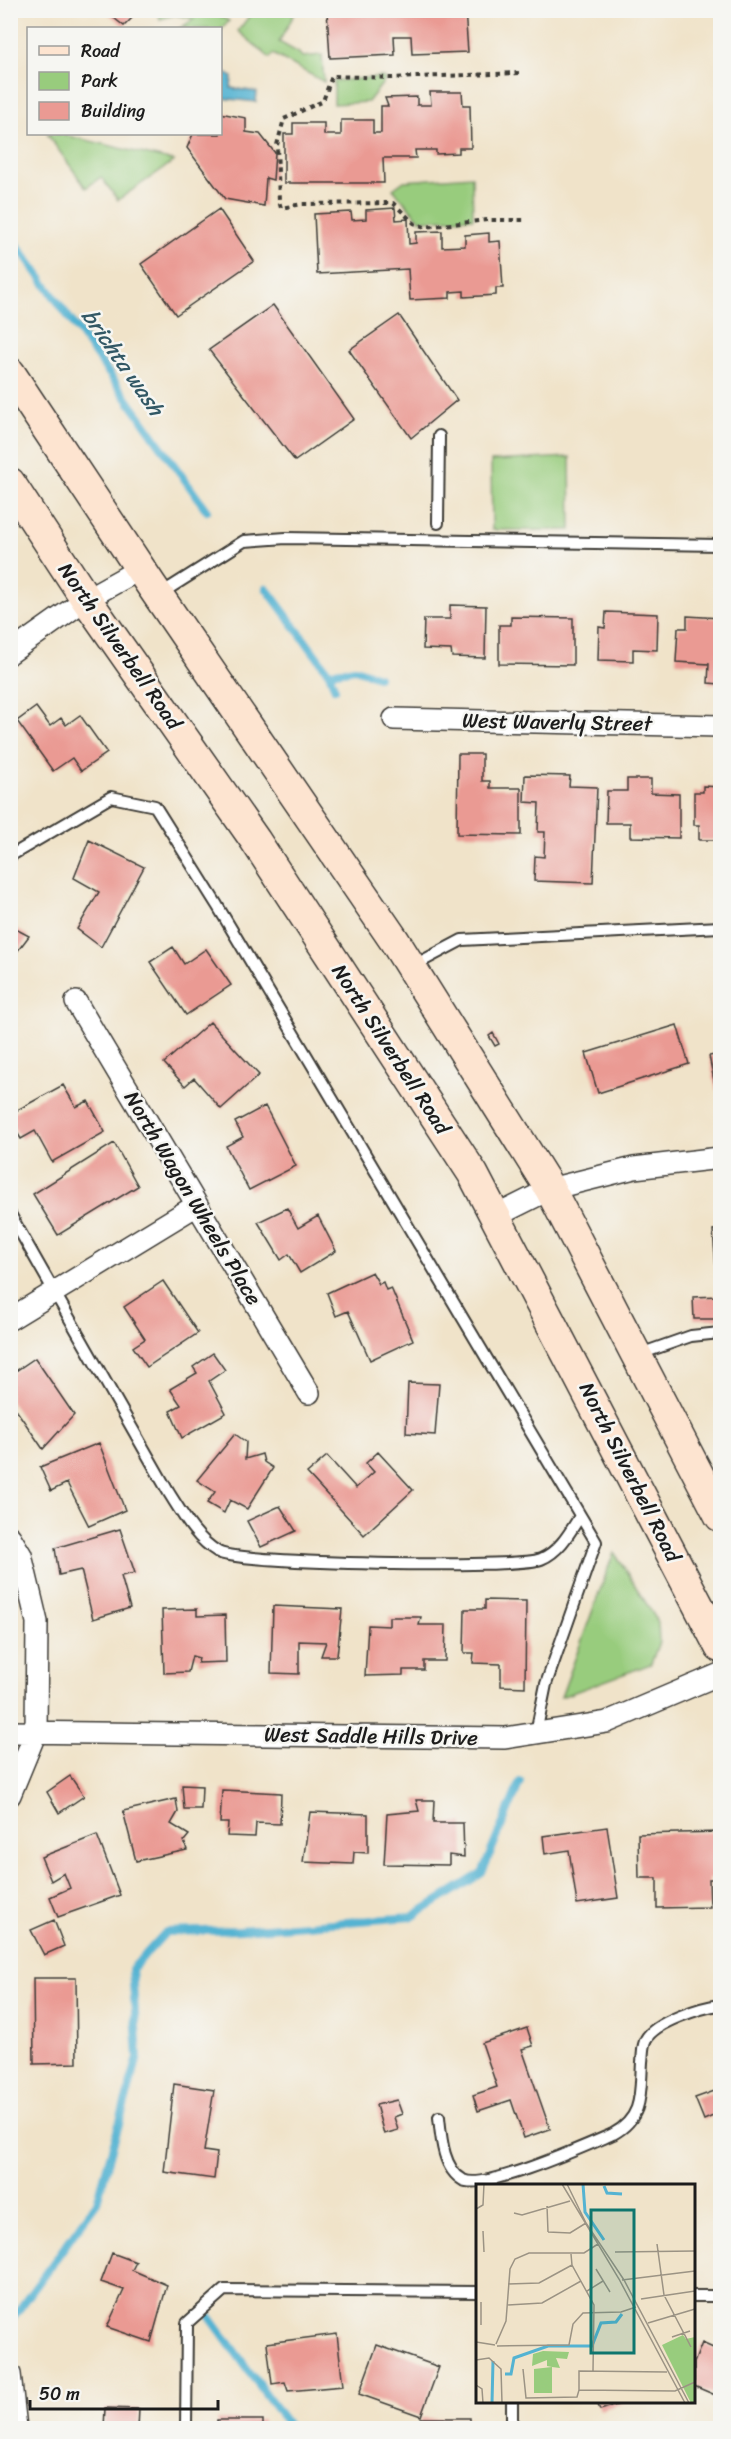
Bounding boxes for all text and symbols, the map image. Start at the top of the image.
legend [27,27,222,135]
text: Road [81,35,121,67]
text: Park [81,65,118,97]
text: Building [81,95,145,127]
water label: brichta wash [71,300,176,426]
street label: North Silverbell Road [48,554,193,739]
street label: West Waverly Street [462,701,654,743]
street label: North Silverbell Road [321,956,462,1144]
street label: North Wagon Wheels Place [114,1083,273,1313]
street label: North Silverbell Road [568,1375,693,1570]
street label: West Saddle Hills Drive [264,1715,479,1757]
inset map [476,2184,695,2403]
scale bar [30,2373,218,2411]
text: 50 m [39,2378,80,2410]

